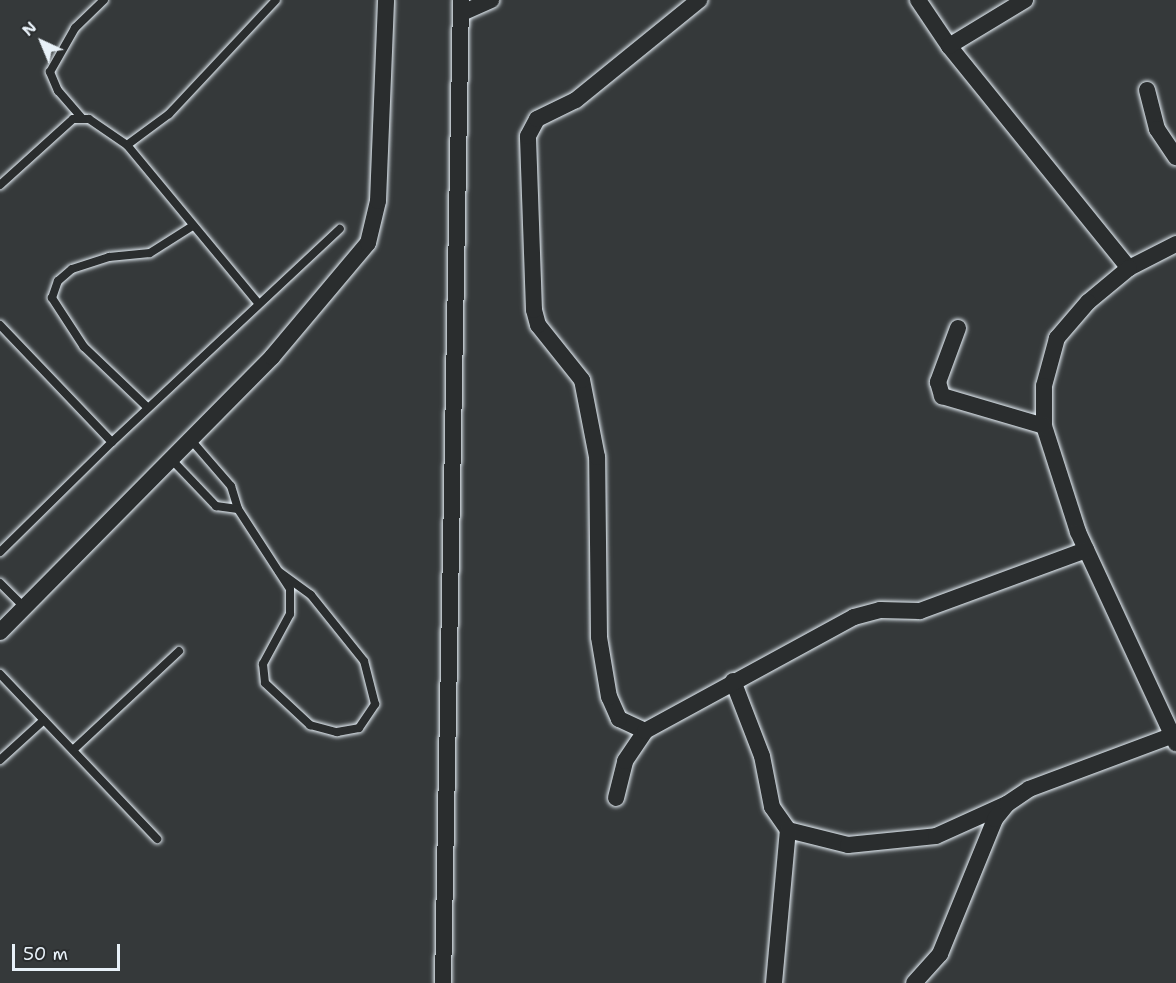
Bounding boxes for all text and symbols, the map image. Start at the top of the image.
north arrow [12,12,72,72]
text: N [17,17,41,41]
scale bar [15,932,123,970]
text: 50 m [23,942,68,966]

